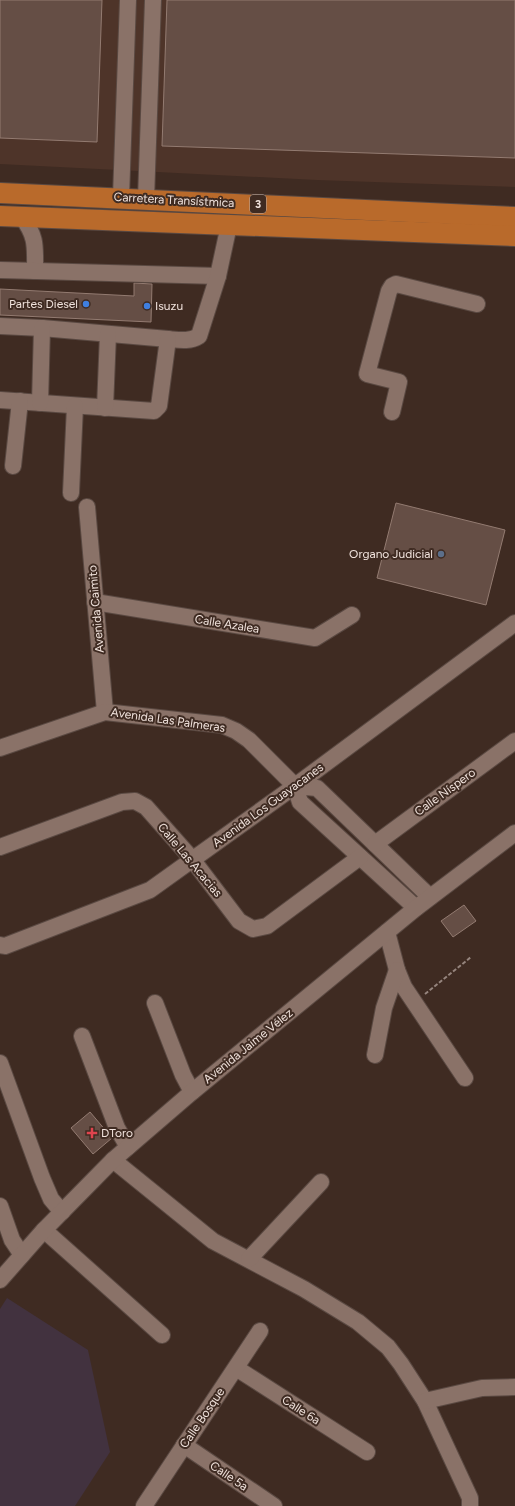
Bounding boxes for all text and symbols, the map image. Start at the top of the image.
street label: Carretera Transístmica [113,190,235,210]
road number: 3 [250,195,266,213]
place label: Partes Diesel [9,297,78,311]
marker: Partes Diesel [81,299,91,309]
place label: Isuzu [155,299,183,313]
marker: Isuzu [142,301,152,311]
place label: Organo Judicial [349,547,433,561]
marker: Organo Judicial [436,549,446,559]
street label: Avenida Caimito [85,564,107,654]
street label: Calle Azalea [194,612,260,636]
street label: Avenida Las Palmeras [110,705,226,735]
street label: Avenida Los Guayacanes [210,760,326,850]
street label: Calle Níspero [412,765,478,819]
street label: Calle Las Acacias [155,820,225,900]
street label: Avenida Jaime Vélez [201,1006,295,1086]
place label: DToro [101,1126,133,1140]
marker: DToro [86,1127,98,1139]
street label: Calle Bosque [177,1385,228,1451]
street label: Calle 6a [279,1393,323,1427]
street label: Calle 5a [207,1458,251,1494]

